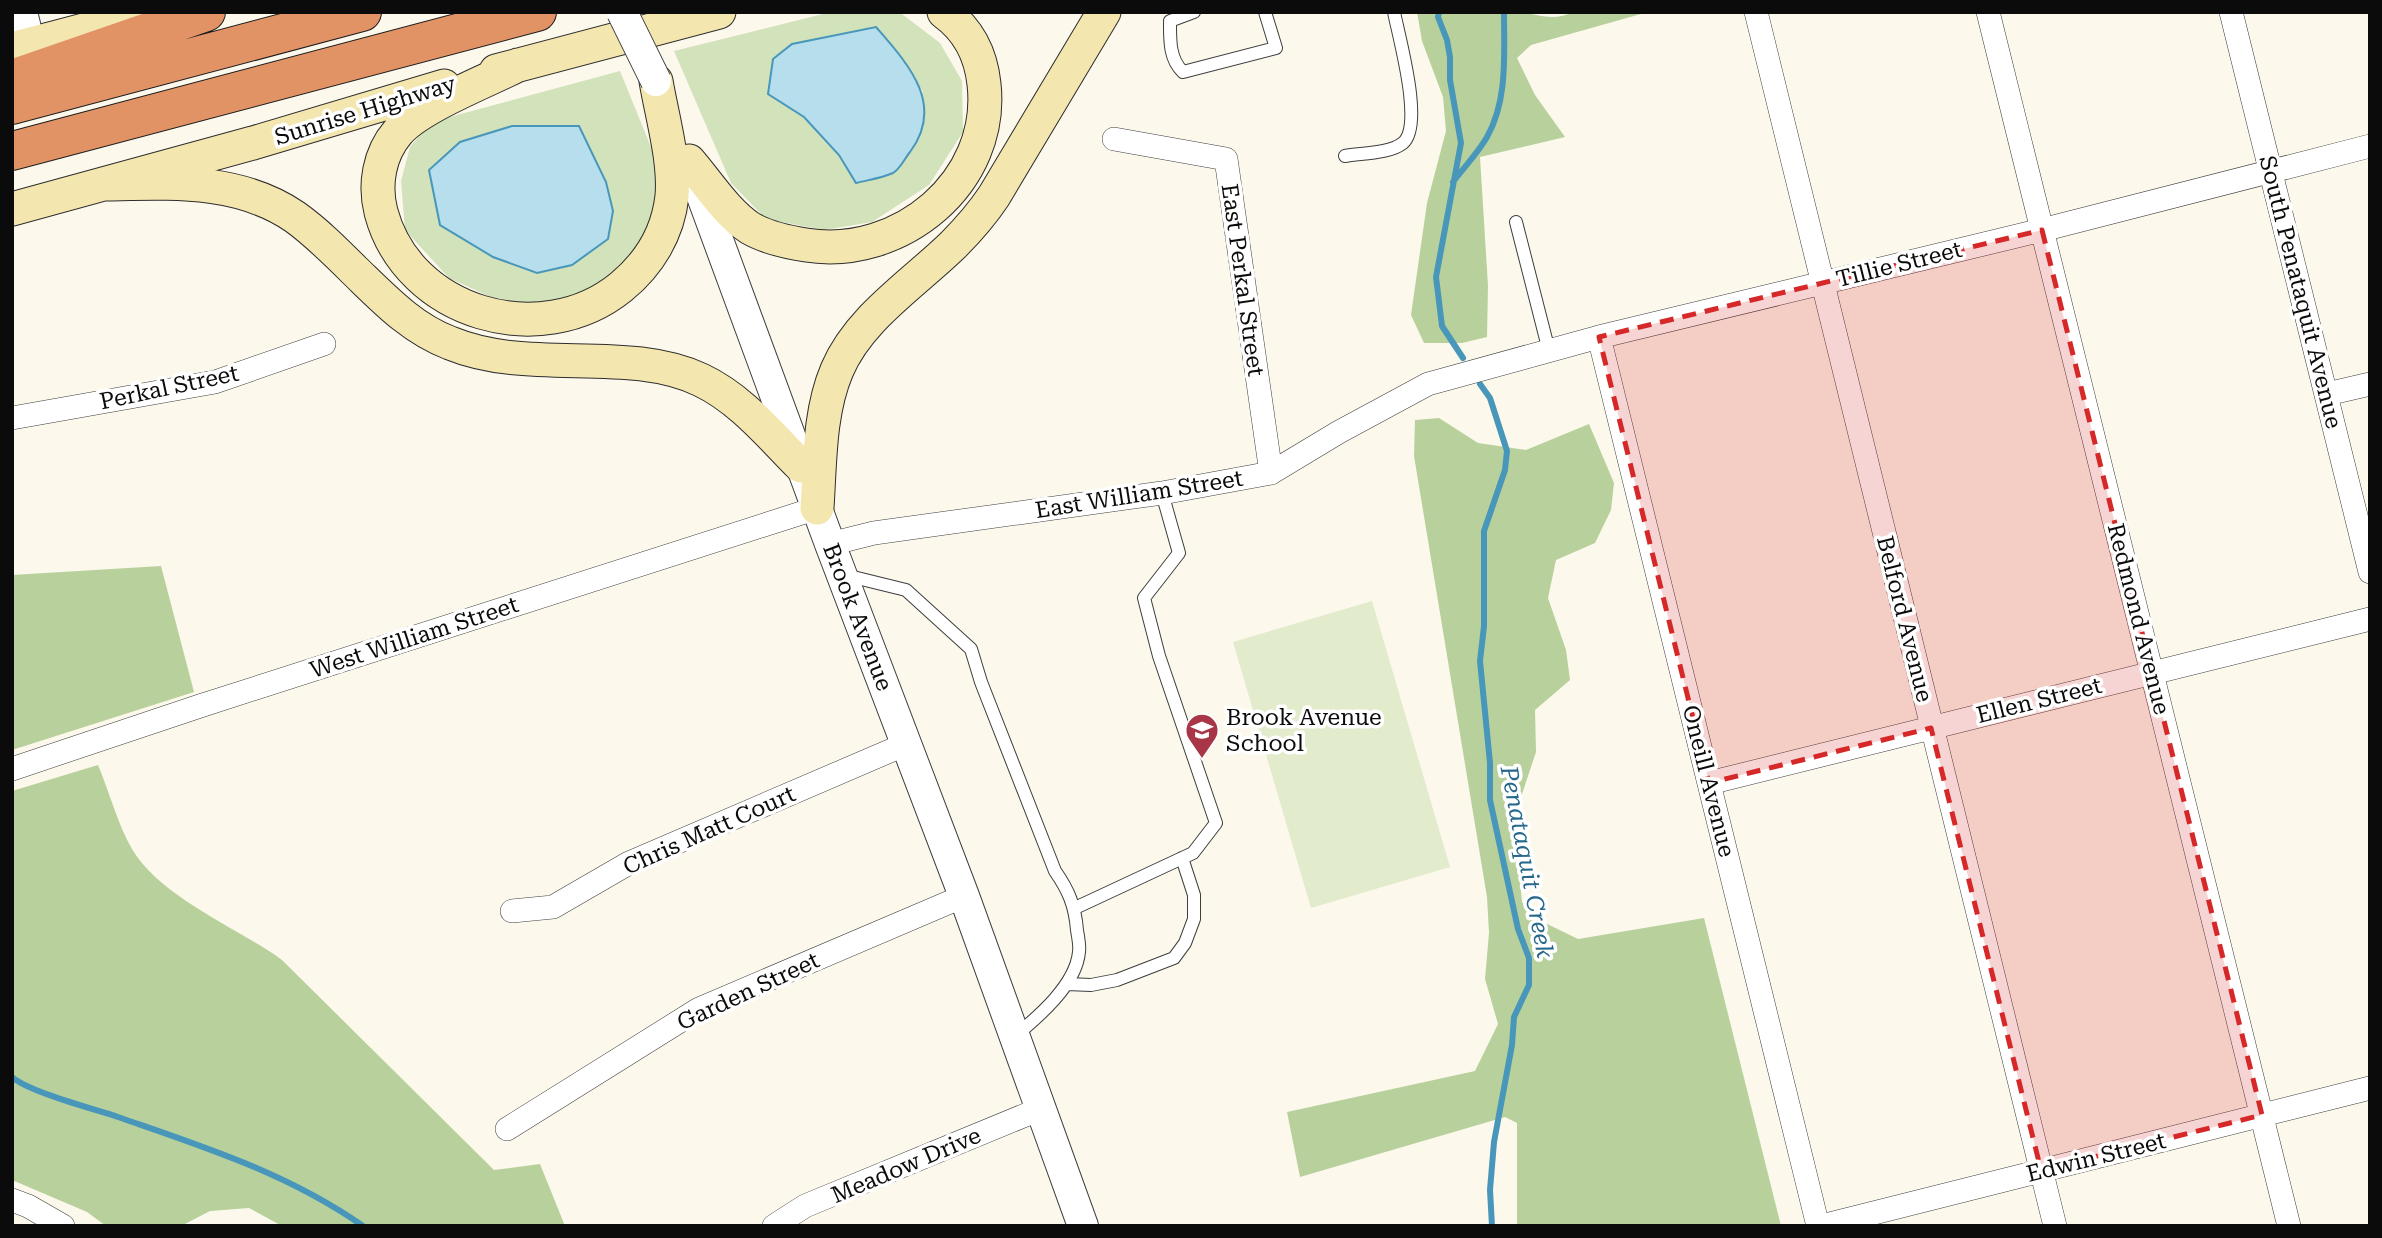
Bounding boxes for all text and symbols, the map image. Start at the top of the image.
street label: Sunrise Highway [271,70,459,151]
street label: South Penataquit Avenue [2254,153,2348,431]
street label: East Perkal Street [1216,182,1269,378]
street label: Tillie Street [1833,236,1965,293]
street label: Perkal Street [97,359,242,415]
street label: East William Street [1033,465,1245,524]
street label: Redmond Avenue [2102,521,2175,718]
street label: Belford Avenue [1871,533,1938,705]
street label: Brook Avenue [817,540,898,695]
street label: West William Street [306,591,522,684]
street label: Ellen Street [1974,672,2105,729]
street label: Oneill Avenue [1677,702,1740,860]
place label: Brook Avenue School [1226,704,1382,757]
school or university icon: Brook Avenue School [1183,711,1221,760]
water label: Penataquit Creek [1494,763,1559,960]
street label: Chris Matt Court [619,780,800,881]
street label: Garden Street [673,947,824,1036]
street label: Meadow Drive [827,1122,985,1209]
street label: Edwin Street [2024,1127,2169,1188]

